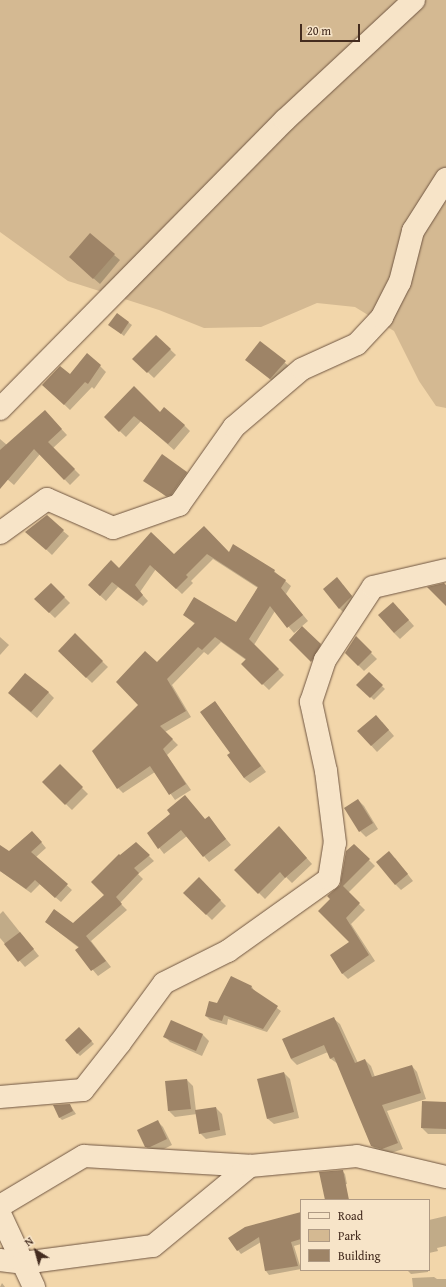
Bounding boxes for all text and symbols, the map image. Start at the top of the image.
scale bar [302,16,362,42]
text: 20 m [307,22,331,39]
legend [300,1199,430,1271]
text: Road [338,1207,363,1224]
text: Park [338,1227,361,1244]
north arrow [16,1231,56,1271]
text: N [21,1233,37,1250]
text: Building [338,1247,381,1264]

